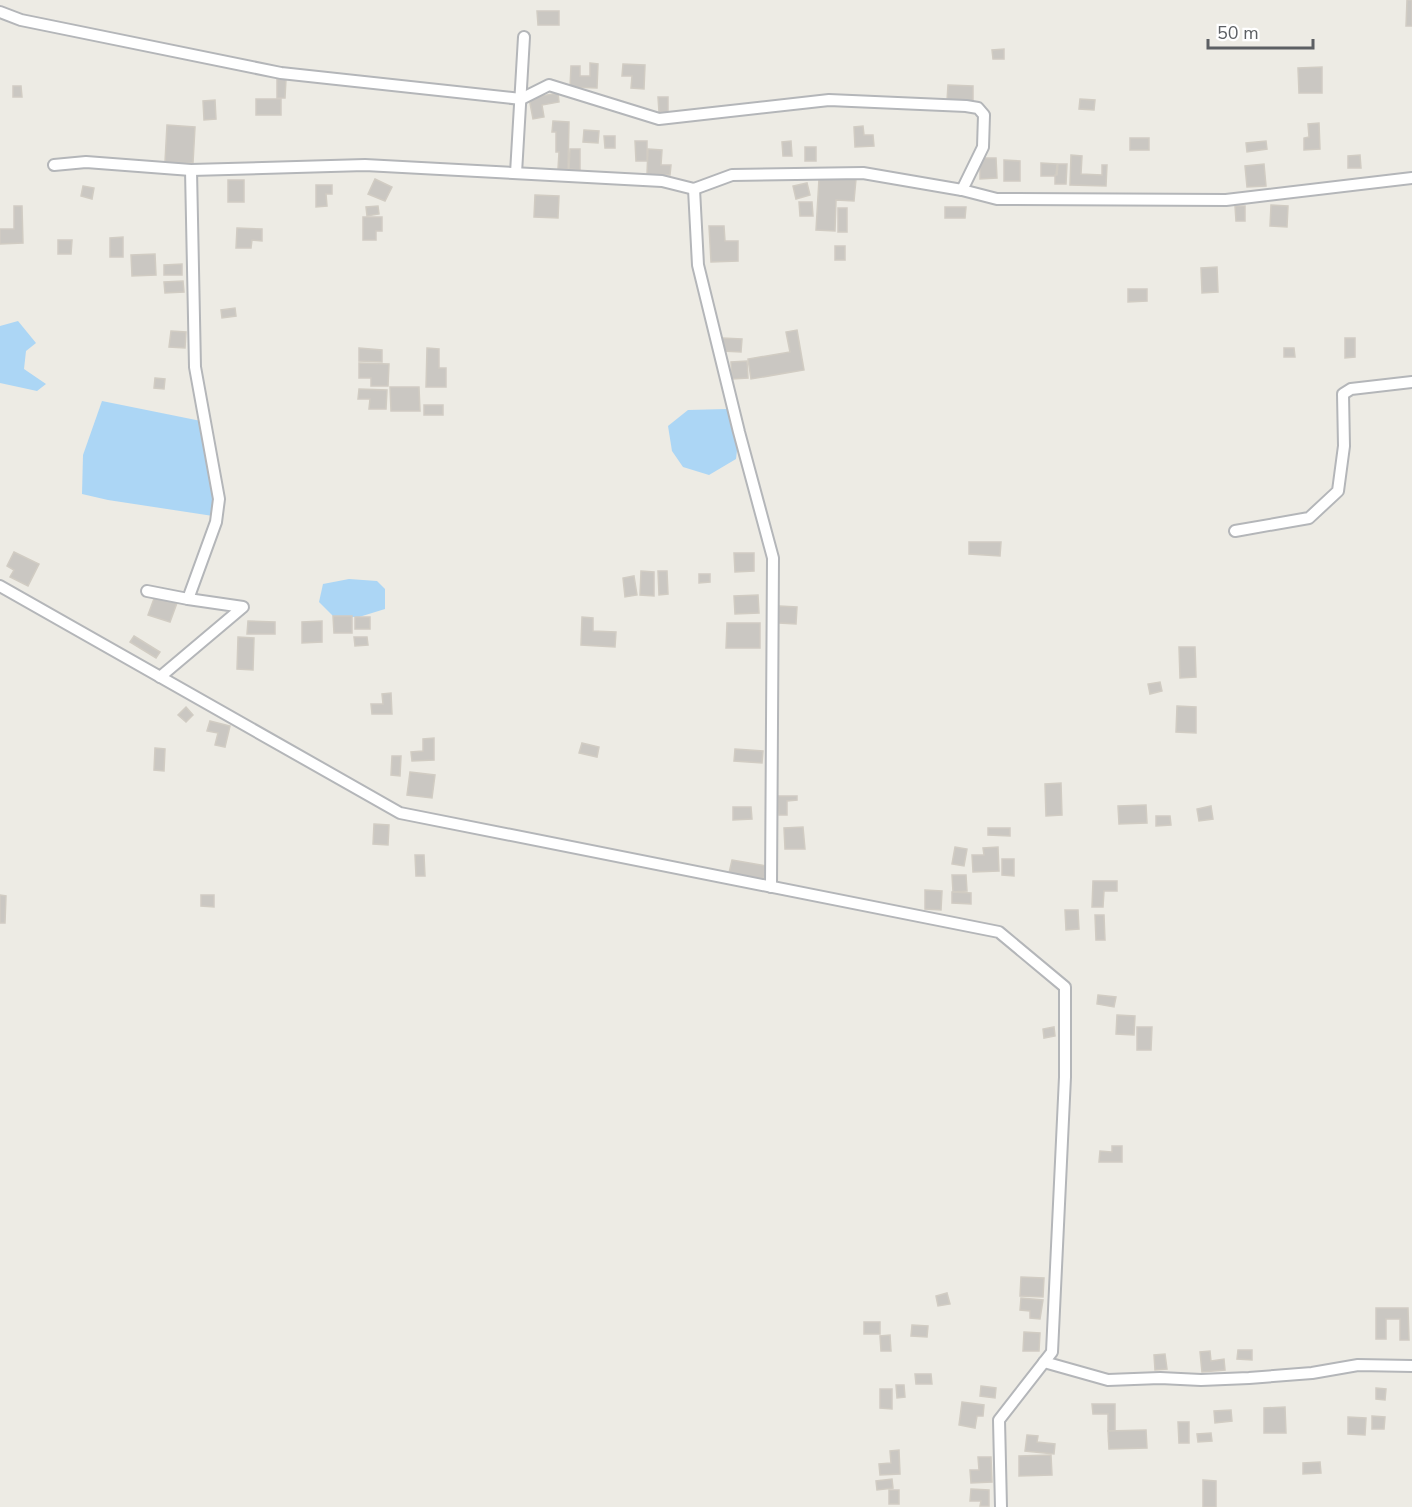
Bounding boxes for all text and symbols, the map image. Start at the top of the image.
scale bar [1208,12,1313,50]
text: 50 m [1217,21,1259,45]

